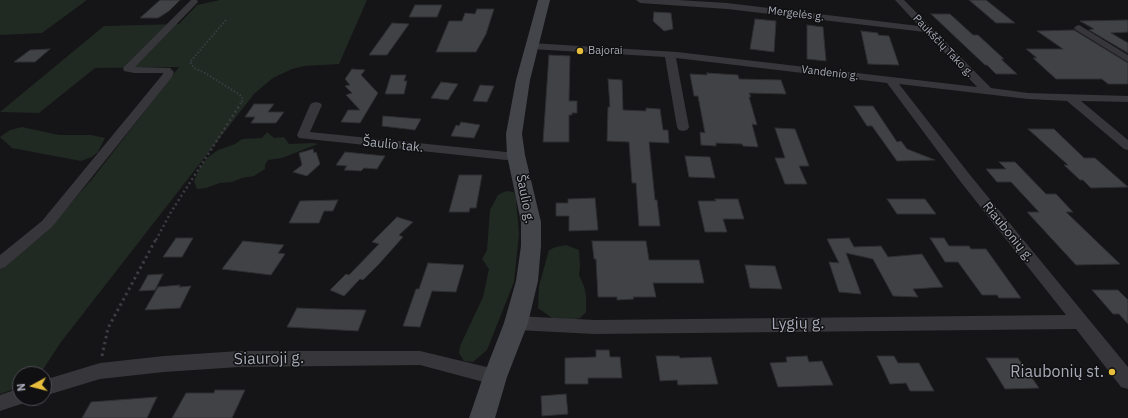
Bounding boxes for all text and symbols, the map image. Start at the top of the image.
street label: Mergelės g. [767,4,825,24]
street label: Paukščių Tako g. [910,12,976,80]
place label: Bajorai [588,44,623,58]
marker: Bajorai [575,46,585,56]
street label: Vandenio g. [801,63,859,83]
street label: Šaulio tak. [362,134,424,156]
street label: Šaulio g. [513,173,537,225]
street label: Riaubonių g. [979,199,1037,265]
street label: Lygių g. [771,314,825,334]
street label: Siauroji g. [234,349,304,369]
place label: Riaubonių st. [1010,362,1104,382]
north arrow [12,366,52,406]
marker: Riaubonių st. [1107,367,1117,377]
text: N [14,383,29,392]

